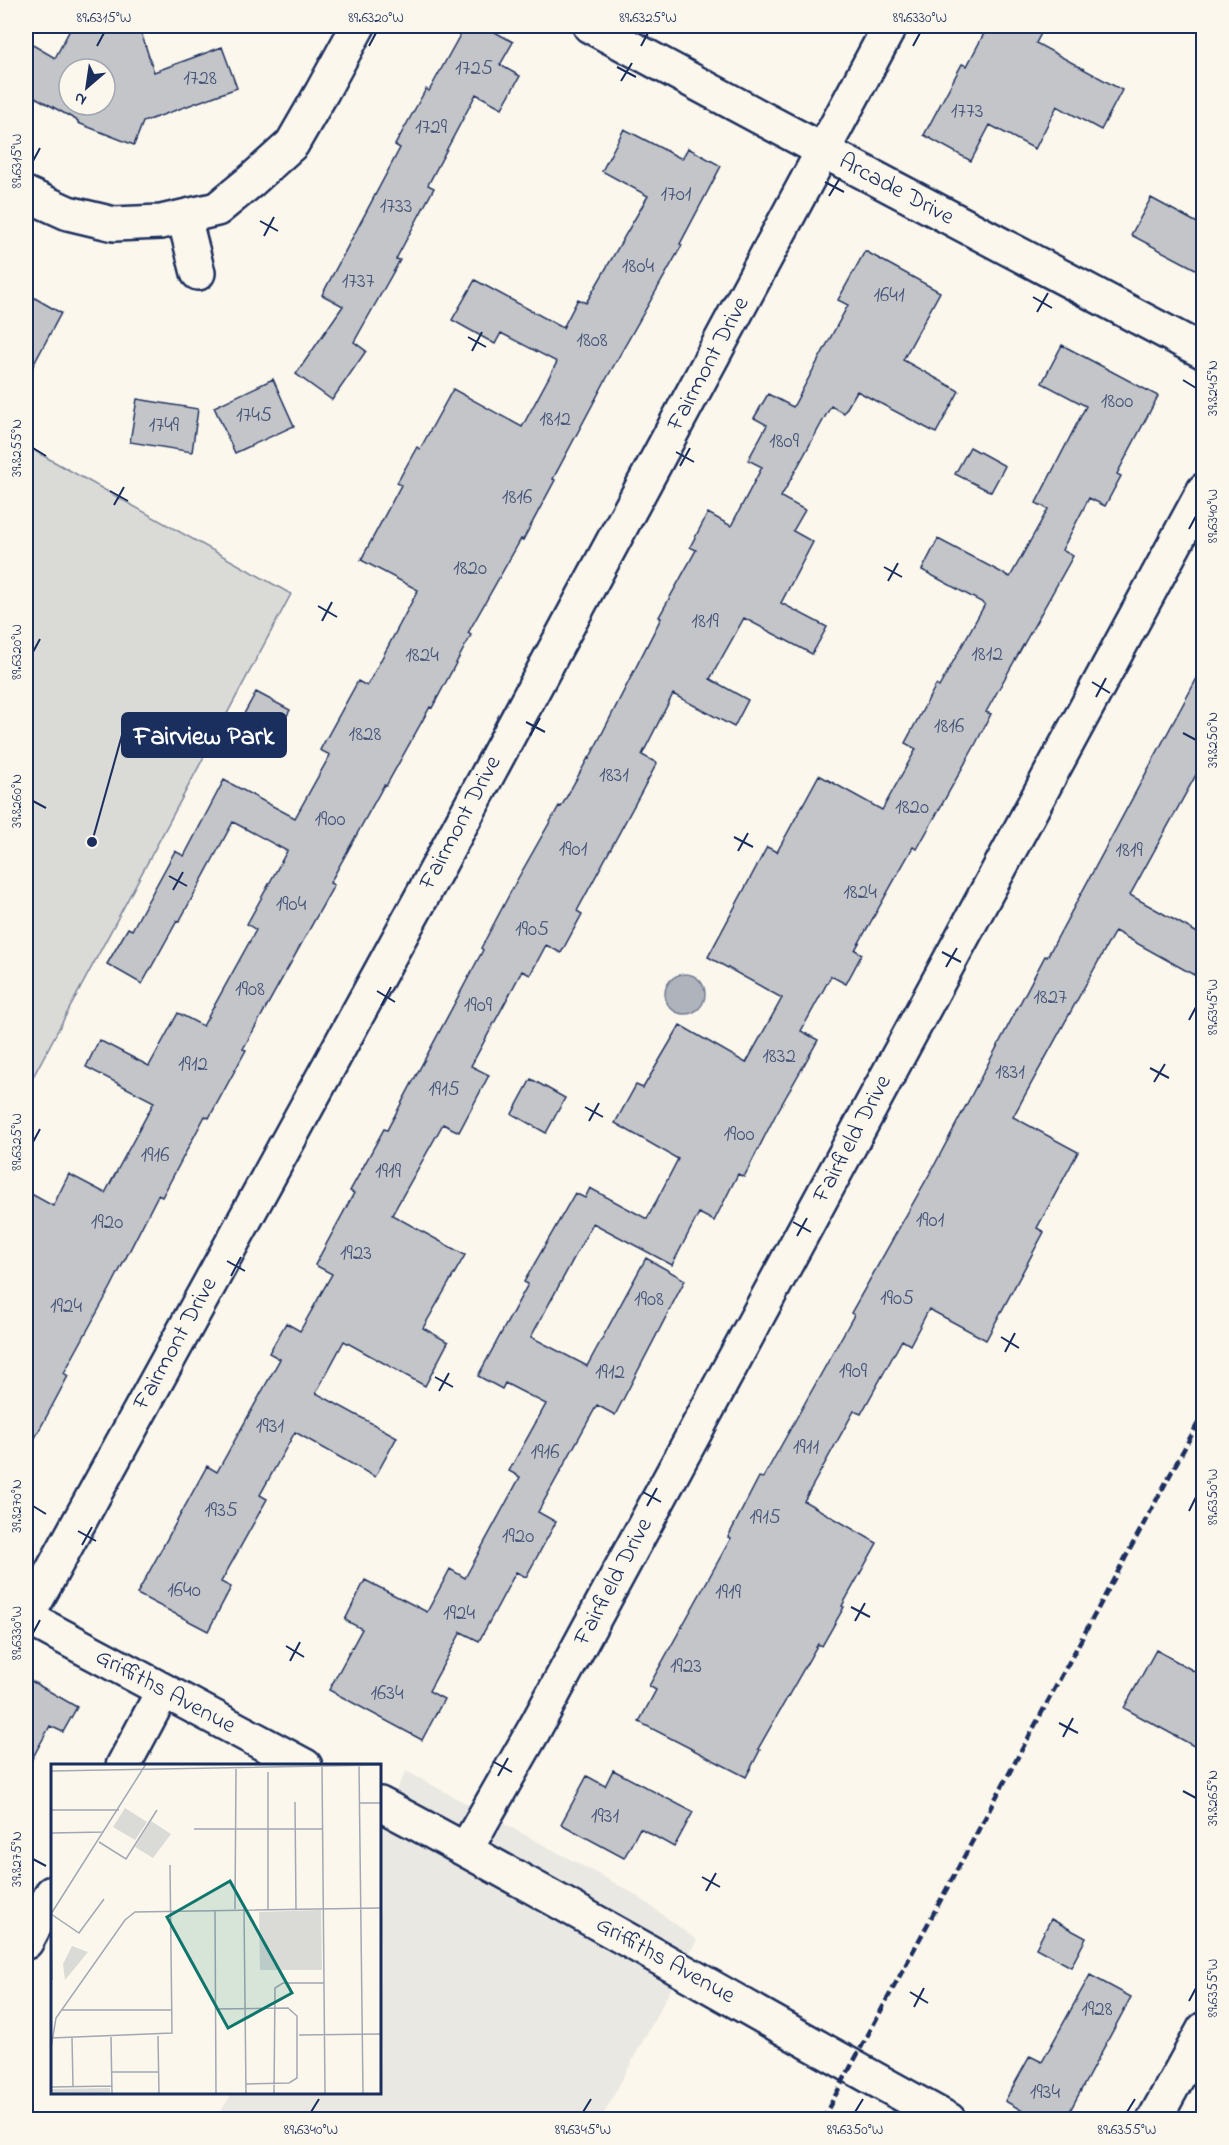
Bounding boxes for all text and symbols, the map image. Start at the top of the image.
text: 89.6315°W [77,7,132,29]
text: 89.6320°W [348,7,404,29]
text: 89.6325°W [619,7,677,29]
text: 89.6330°W [893,7,947,29]
house number: 1725 [455,54,493,84]
north arrow [57,57,117,117]
house number: 1728 [183,64,217,94]
text: N [70,85,91,111]
house number: 1773 [951,97,983,127]
house number: 1729 [415,113,448,143]
text: 89.6315°W [6,134,28,189]
street label: Arcade Drive [832,145,960,235]
house number: 1701 [660,180,692,210]
house number: 1733 [380,192,412,222]
house number: 1804 [622,252,654,282]
house number: 1737 [342,267,375,297]
house number: 1641 [873,281,905,311]
street label: Fairmont Drive [658,291,759,438]
house number: 1808 [576,326,608,356]
text: 39.8245°N [1202,360,1224,416]
house number: 1800 [1101,387,1133,417]
house number: 1745 [236,401,272,431]
house number: 1812 [539,405,571,435]
house number: 1749 [149,411,180,441]
text: 39.8255°N [6,419,28,477]
house number: 1809 [769,427,800,457]
house number: 1816 [502,483,532,513]
text: 89.6340°W [1202,489,1224,543]
house number: 1820 [453,554,487,584]
house number: 1819 [691,607,719,637]
text: 89.6320°W [6,624,28,680]
house number: 1812 [971,640,1003,670]
house number: 1824 [405,641,439,671]
house number: 1816 [934,712,964,742]
text: 39.8250°N [1202,712,1224,768]
callout: Fairview Park [122,713,286,757]
text: Fairview Park [132,719,275,757]
house number: 1828 [349,720,382,750]
street label: Fairmont Drive [410,750,511,897]
house number: 1831 [599,761,629,791]
text: 39.8260°N [6,774,28,828]
house number: 1820 [895,793,929,823]
house number: 1900 [314,805,346,835]
house number: 1901 [559,835,588,865]
house number: 1819 [1115,836,1143,866]
house number: 1824 [843,878,877,908]
house number: 1904 [276,890,307,920]
house number: 1905 [515,915,549,945]
house number: 1908 [235,975,265,1005]
text: 89.6345°W [1202,979,1224,1035]
house number: 1827 [1033,983,1067,1013]
house number: 1909 [464,991,493,1021]
house number: 1832 [762,1042,796,1072]
house number: 1912 [178,1050,208,1080]
house number: 1831 [995,1058,1025,1088]
street label: Fairfield Drive [804,1069,901,1210]
house number: 1915 [428,1075,460,1105]
text: 89.6325°W [6,1113,28,1171]
house number: 1900 [723,1120,755,1150]
house number: 1916 [141,1141,169,1171]
house number: 1919 [375,1157,402,1187]
house number: 1901 [916,1206,945,1236]
house number: 1920 [91,1208,123,1238]
house number: 1923 [340,1239,372,1269]
street label: Fairmont Drive [124,1271,227,1418]
house number: 1905 [880,1284,914,1314]
house number: 1908 [634,1285,664,1315]
house number: 1924 [50,1292,82,1322]
house number: 1909 [839,1357,868,1387]
house number: 1912 [595,1358,625,1388]
house number: 1931 [256,1412,284,1442]
house number: 1911 [793,1433,819,1463]
house number: 1916 [531,1438,559,1468]
text: 89.6350°W [1202,1469,1224,1525]
text: 39.8270°N [6,1479,28,1533]
house number: 1935 [204,1496,238,1526]
house number: 1915 [749,1503,781,1533]
street label: Fairfield Drive [565,1512,662,1653]
house number: 1920 [502,1522,534,1552]
house number: 1640 [167,1576,201,1606]
house number: 1919 [715,1578,742,1608]
house number: 1924 [443,1599,475,1629]
text: 89.6330°W [6,1606,28,1660]
street label: Griffiths Avenue [88,1640,242,1744]
house number: 1923 [670,1652,702,1682]
house number: 1634 [370,1679,404,1709]
inset map [51,1764,381,2094]
text: 39.8265°N [1202,1770,1224,1826]
house number: 1931 [591,1802,619,1832]
text: 39.8275°N [6,1831,28,1887]
street label: Griffiths Avenue [589,1908,741,2014]
text: 89.6355°W [1202,1959,1224,2017]
house number: 1928 [1081,1995,1113,2025]
house number: 1934 [1030,2078,1061,2108]
text: 89.6340°W [284,2119,338,2141]
text: 89.6345°W [555,2119,611,2141]
text: 89.6350°W [827,2119,883,2141]
text: 89.6355°W [1098,2119,1156,2141]

